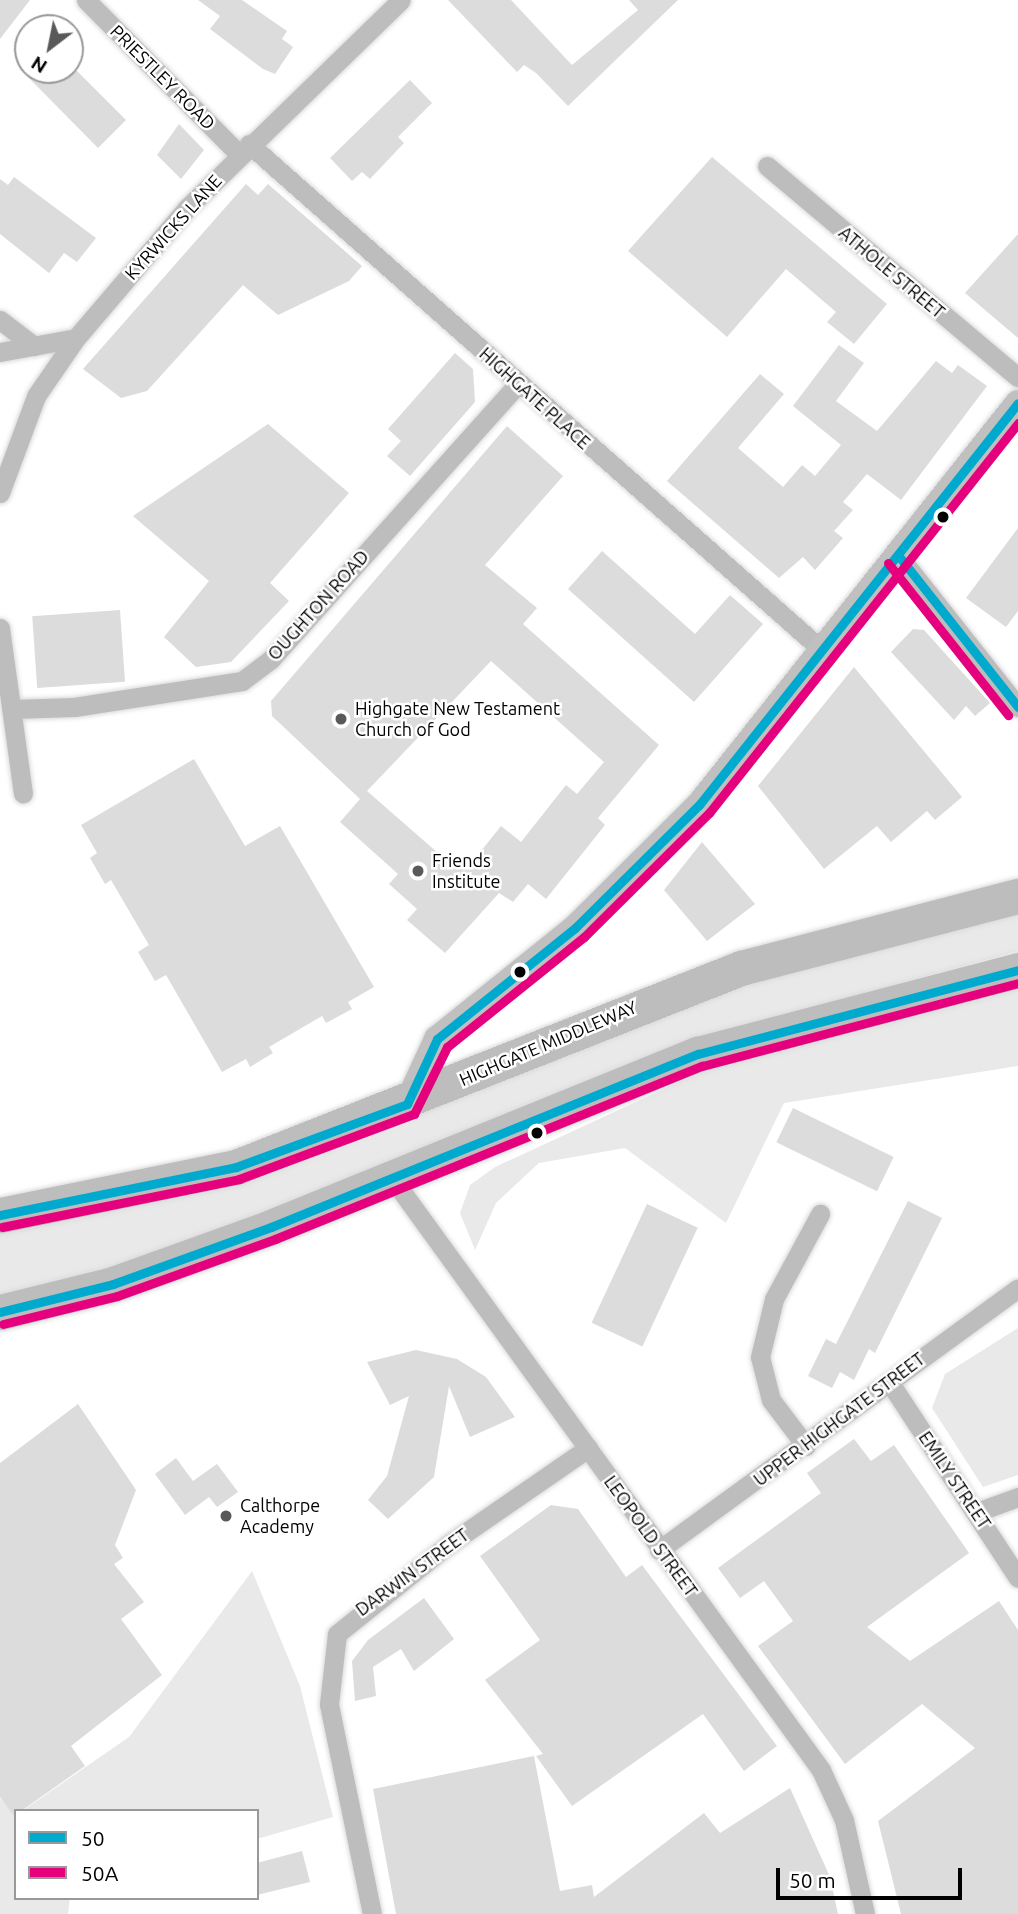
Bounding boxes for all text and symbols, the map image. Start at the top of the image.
north arrow [14,14,84,84]
street label: PRIESTLEY ROAD [106,20,220,134]
text: N [27,52,51,78]
street label: KYRWICKS LANE [120,170,226,284]
street label: ATHOLE STREET [835,221,949,323]
street label: HIGHGATE PLACE [475,343,595,453]
unlabelled marker [936,510,950,524]
street label: OUGHTON ROAD [263,545,373,665]
place label: Highgate New Testament Church of God [355,698,560,740]
marker: Highgate New Testament Church of God [333,711,349,727]
place label: Friends Institute [432,850,500,892]
marker: Friends Institute [410,863,426,879]
unlabelled marker [513,965,527,979]
street label: HIGHGATE MIDDLEWAY [456,996,640,1090]
unlabelled marker [530,1126,544,1140]
street label: UPPER HIGHGATE STREET [749,1348,929,1490]
street label: EMILY STREET [914,1427,996,1533]
street label: LEOPOLD STREET [600,1471,702,1601]
place label: Calthorpe Academy [240,1495,320,1538]
marker: Calthorpe Academy [218,1508,234,1524]
street label: DARWIN STREET [351,1524,473,1620]
legend [14,1809,259,1900]
text: 50 [81,1826,105,1850]
scale bar [780,1854,965,1898]
text: 50A [81,1861,118,1885]
text: 50 m [789,1868,836,1892]

